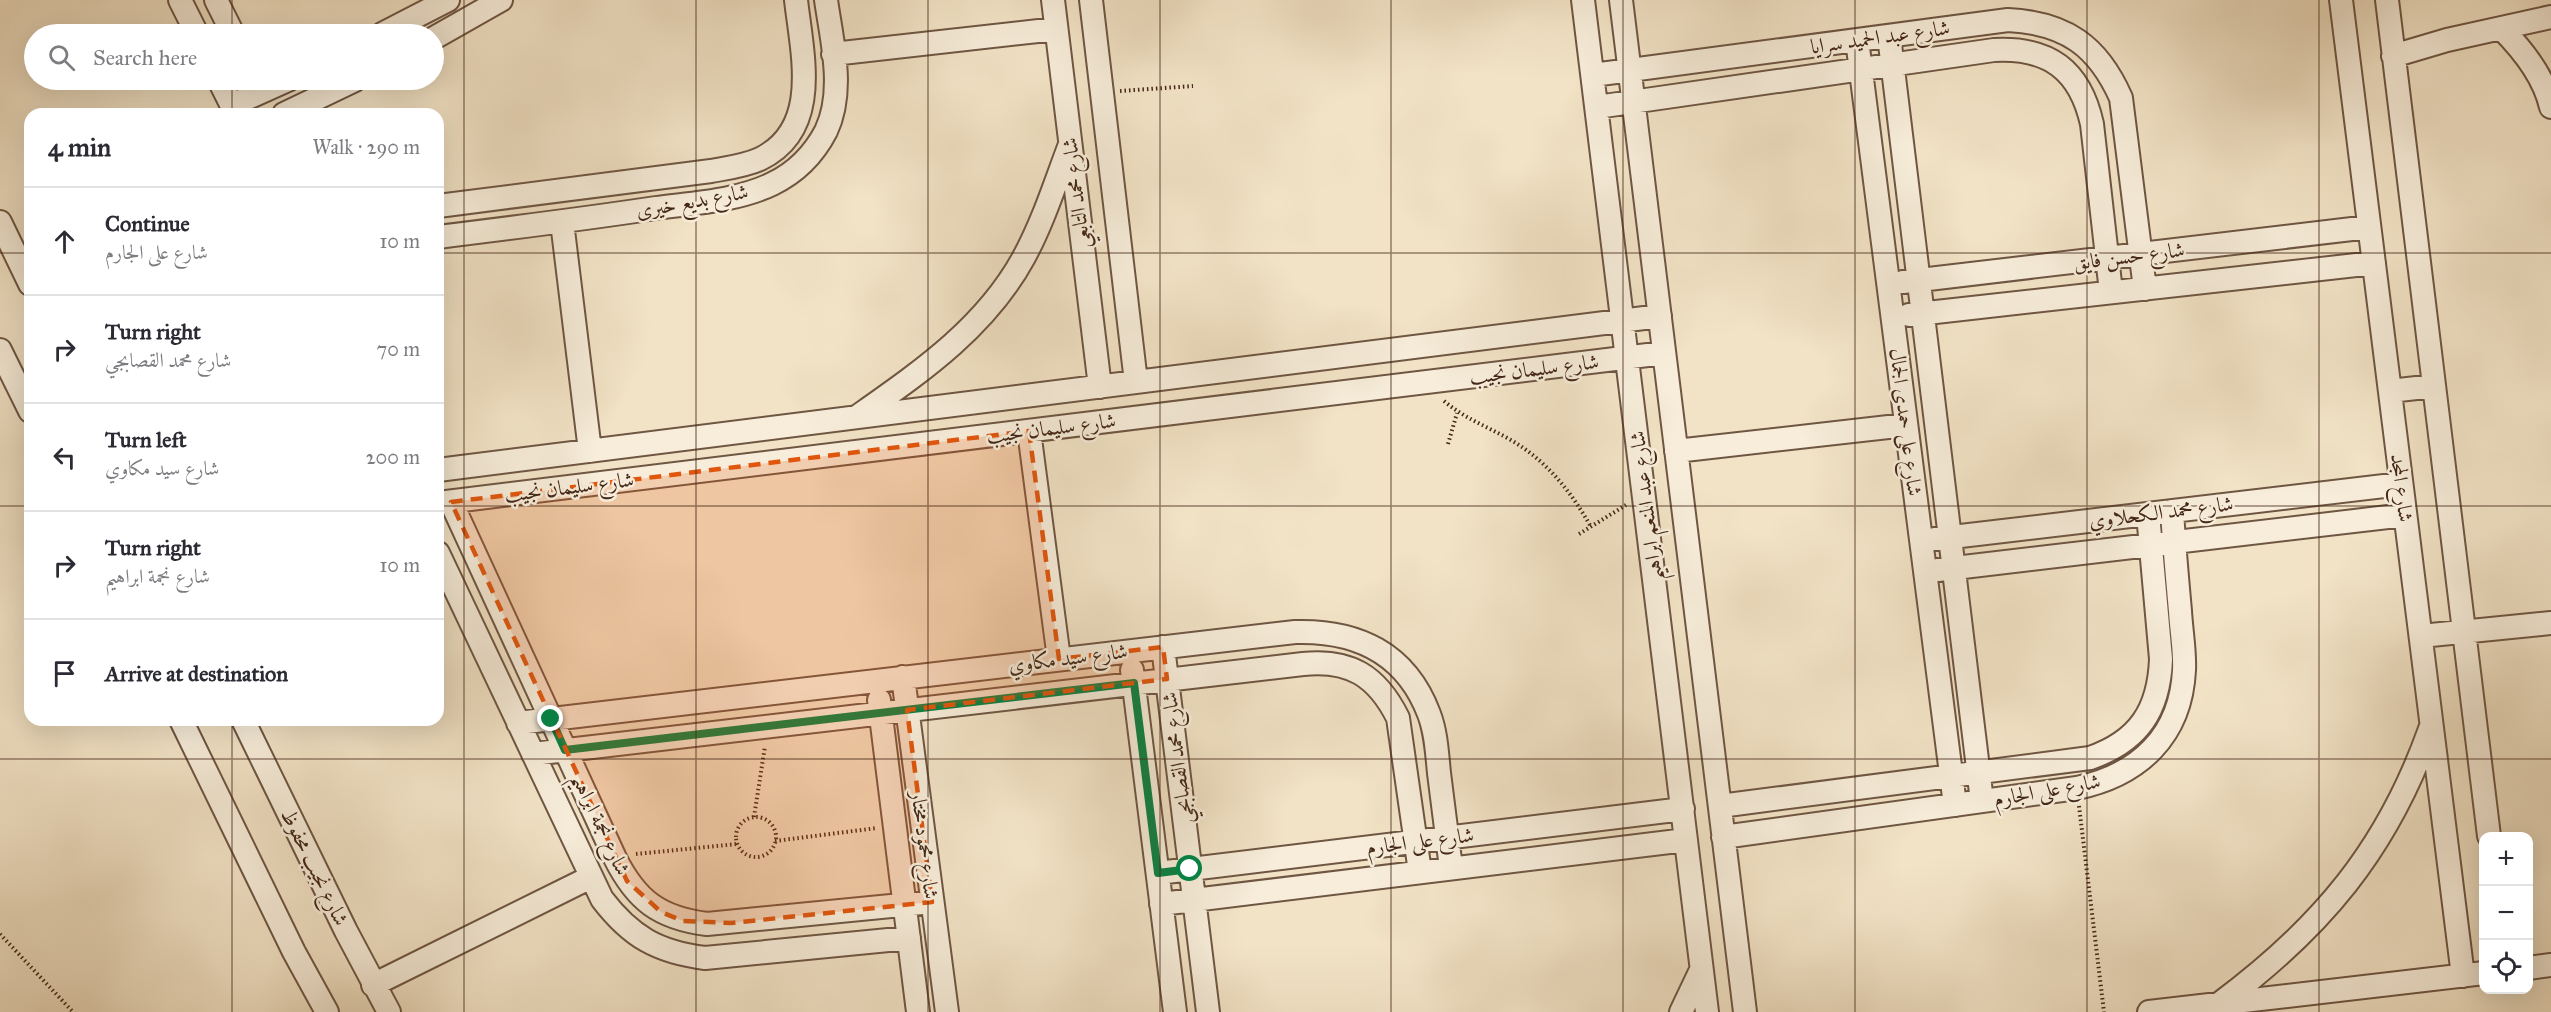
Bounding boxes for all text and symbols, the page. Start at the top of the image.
street label: شارع عبد الحميد سرايا [1809,14,1952,65]
search box [24,24,444,90]
icon: search [45,41,78,74]
text: Search here [93,44,197,71]
text: 4 min [48,131,111,163]
text: Walk · 290 m [312,135,420,159]
street label: شارع محمد التابعي [1056,135,1102,250]
street label: شارع بديع خيرى [634,178,751,230]
text: Continue [105,210,190,237]
icon: ahead [48,225,81,258]
text: 10 m [379,229,420,253]
street label: شارع حسن فايق [2072,236,2187,281]
text: شارع على الجارم [105,240,208,264]
text: Turn right [105,318,201,345]
icon: right [48,333,81,366]
text: 70 m [377,337,420,361]
street label: شارع على حمدى الجمال [1879,346,1928,498]
text: شارع محمد القصابجي [105,348,231,372]
street label: شارع سليمان نجيب [1468,348,1601,395]
street label: شارع سليمان نجيب [985,407,1118,454]
text: Turn left [105,426,187,453]
street label: شارع عبد المنعم ابراهيم [1624,428,1676,583]
icon: left [48,441,81,474]
text: 200 m [366,445,420,469]
street label: شارع المجد [2380,452,2419,524]
text: شارع سيد مكاوي [105,456,219,480]
street label: شارع سليمان نجيب [503,466,636,513]
street label: شارع محمد الكحلاوي [2087,490,2235,539]
text: Turn right [105,534,201,561]
icon: right [48,549,81,582]
text: 10 m [379,553,420,577]
text: شارع نجمة ابراهيم [105,564,210,588]
street label: شارع سيد مكاوي [1007,638,1130,683]
icon: arrive [48,657,81,690]
text: Arrive at destination [105,660,288,687]
street label: شارع محمد القصابجي [1156,690,1205,825]
route end [537,705,563,731]
street label: شارع على الجارم [1992,768,2103,817]
street label: شارع نجمة ابراهيم [559,769,636,883]
street label: شارع محمود مختار [900,788,945,901]
street label: شارع نجيب محفوظ [271,804,355,932]
street label: شارع على الجارم [1365,822,1476,865]
map controls [2479,832,2533,994]
button: + [2479,832,2533,886]
route start [1176,855,1202,881]
button: − [2479,886,2533,940]
button: locate [2479,940,2533,994]

